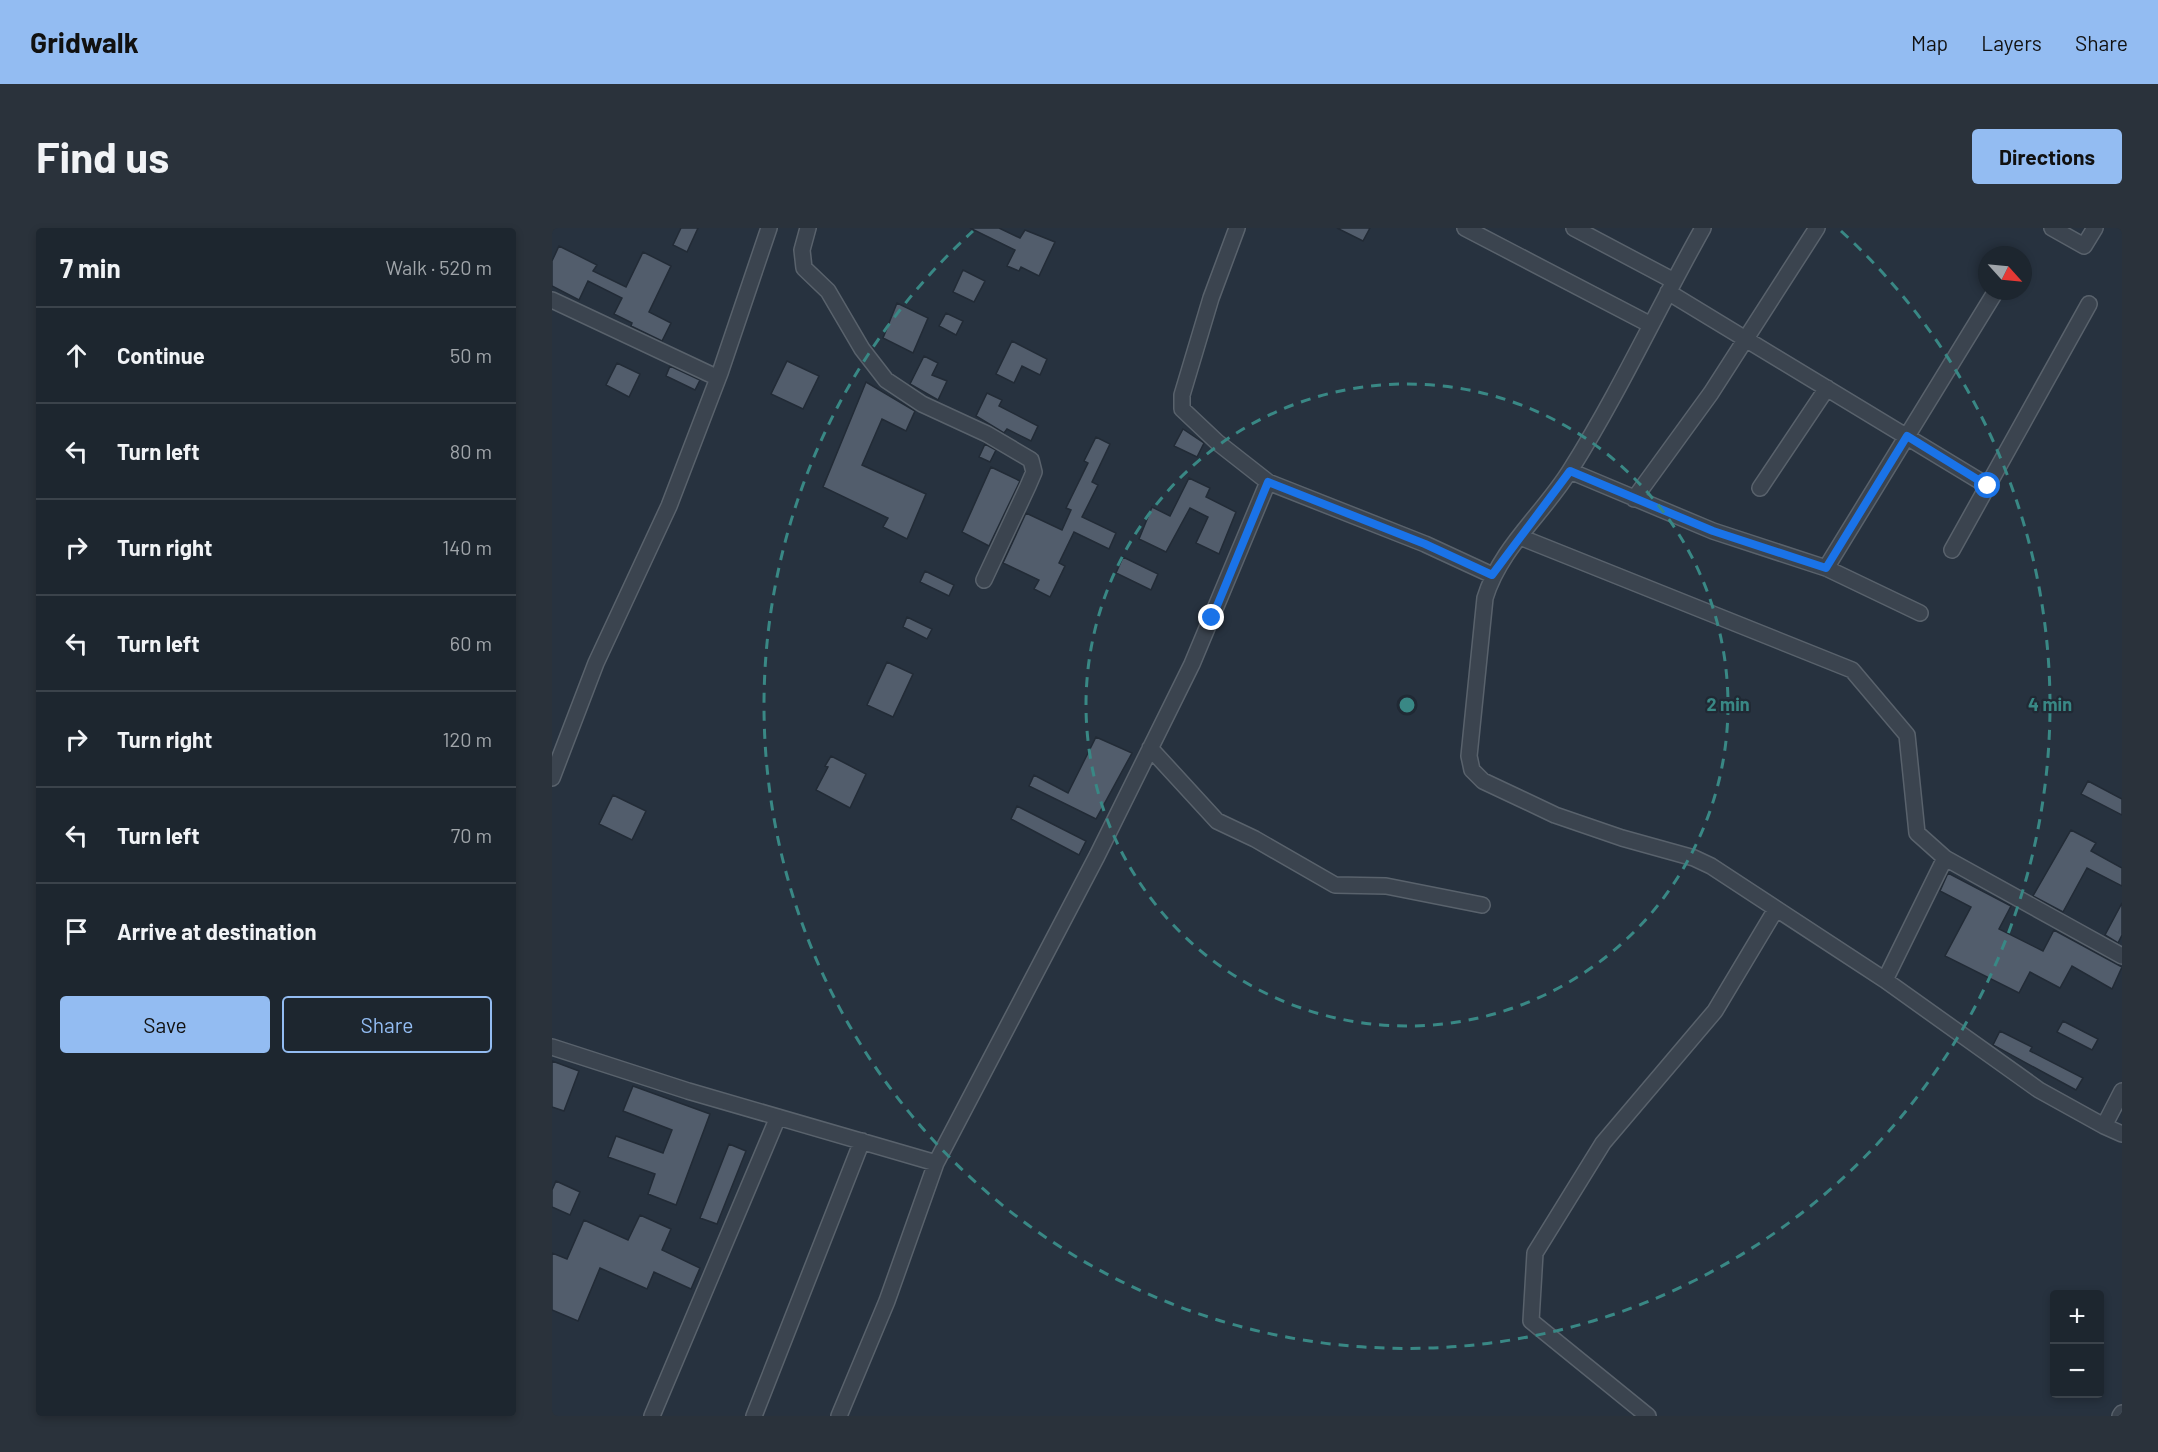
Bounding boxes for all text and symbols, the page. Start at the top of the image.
text: Gridwalk [30,25,139,59]
text: Map [1911,30,1948,55]
text: Layers [1981,30,2042,55]
text: Share [2075,30,2128,55]
button: Directions [1972,129,2122,184]
text: Find us [36,131,169,181]
north arrow [1978,246,2032,300]
text: 7 min [60,252,121,283]
text: Walk · 520 m [386,255,492,279]
icon: ahead [60,339,93,372]
text: Continue [117,342,205,368]
text: 50 m [450,343,492,367]
icon: left [60,435,93,468]
text: Turn left [117,438,200,464]
text: 80 m [450,439,492,463]
route start [1974,472,2000,498]
icon: right [60,531,93,564]
text: Turn right [117,534,212,560]
text: 140 m [442,535,492,559]
route end [1198,604,1224,630]
icon: left [60,627,93,660]
text: Turn left [117,630,200,656]
text: 60 m [450,631,492,655]
text: 2 min [1706,693,1750,715]
text: 4 min [2028,693,2072,715]
centre of rings [1397,695,1417,715]
icon: right [60,723,93,756]
text: Turn right [117,726,212,752]
text: 120 m [442,727,492,751]
icon: left [60,819,93,852]
text: Turn left [117,822,200,848]
text: 70 m [451,823,492,847]
icon: arrive [60,915,93,948]
text: Arrive at destination [117,918,316,944]
button: Save [60,996,270,1053]
button: Share [282,996,492,1053]
map controls [2050,1290,2104,1398]
button: + [2050,1290,2104,1344]
button: − [2050,1344,2104,1398]

